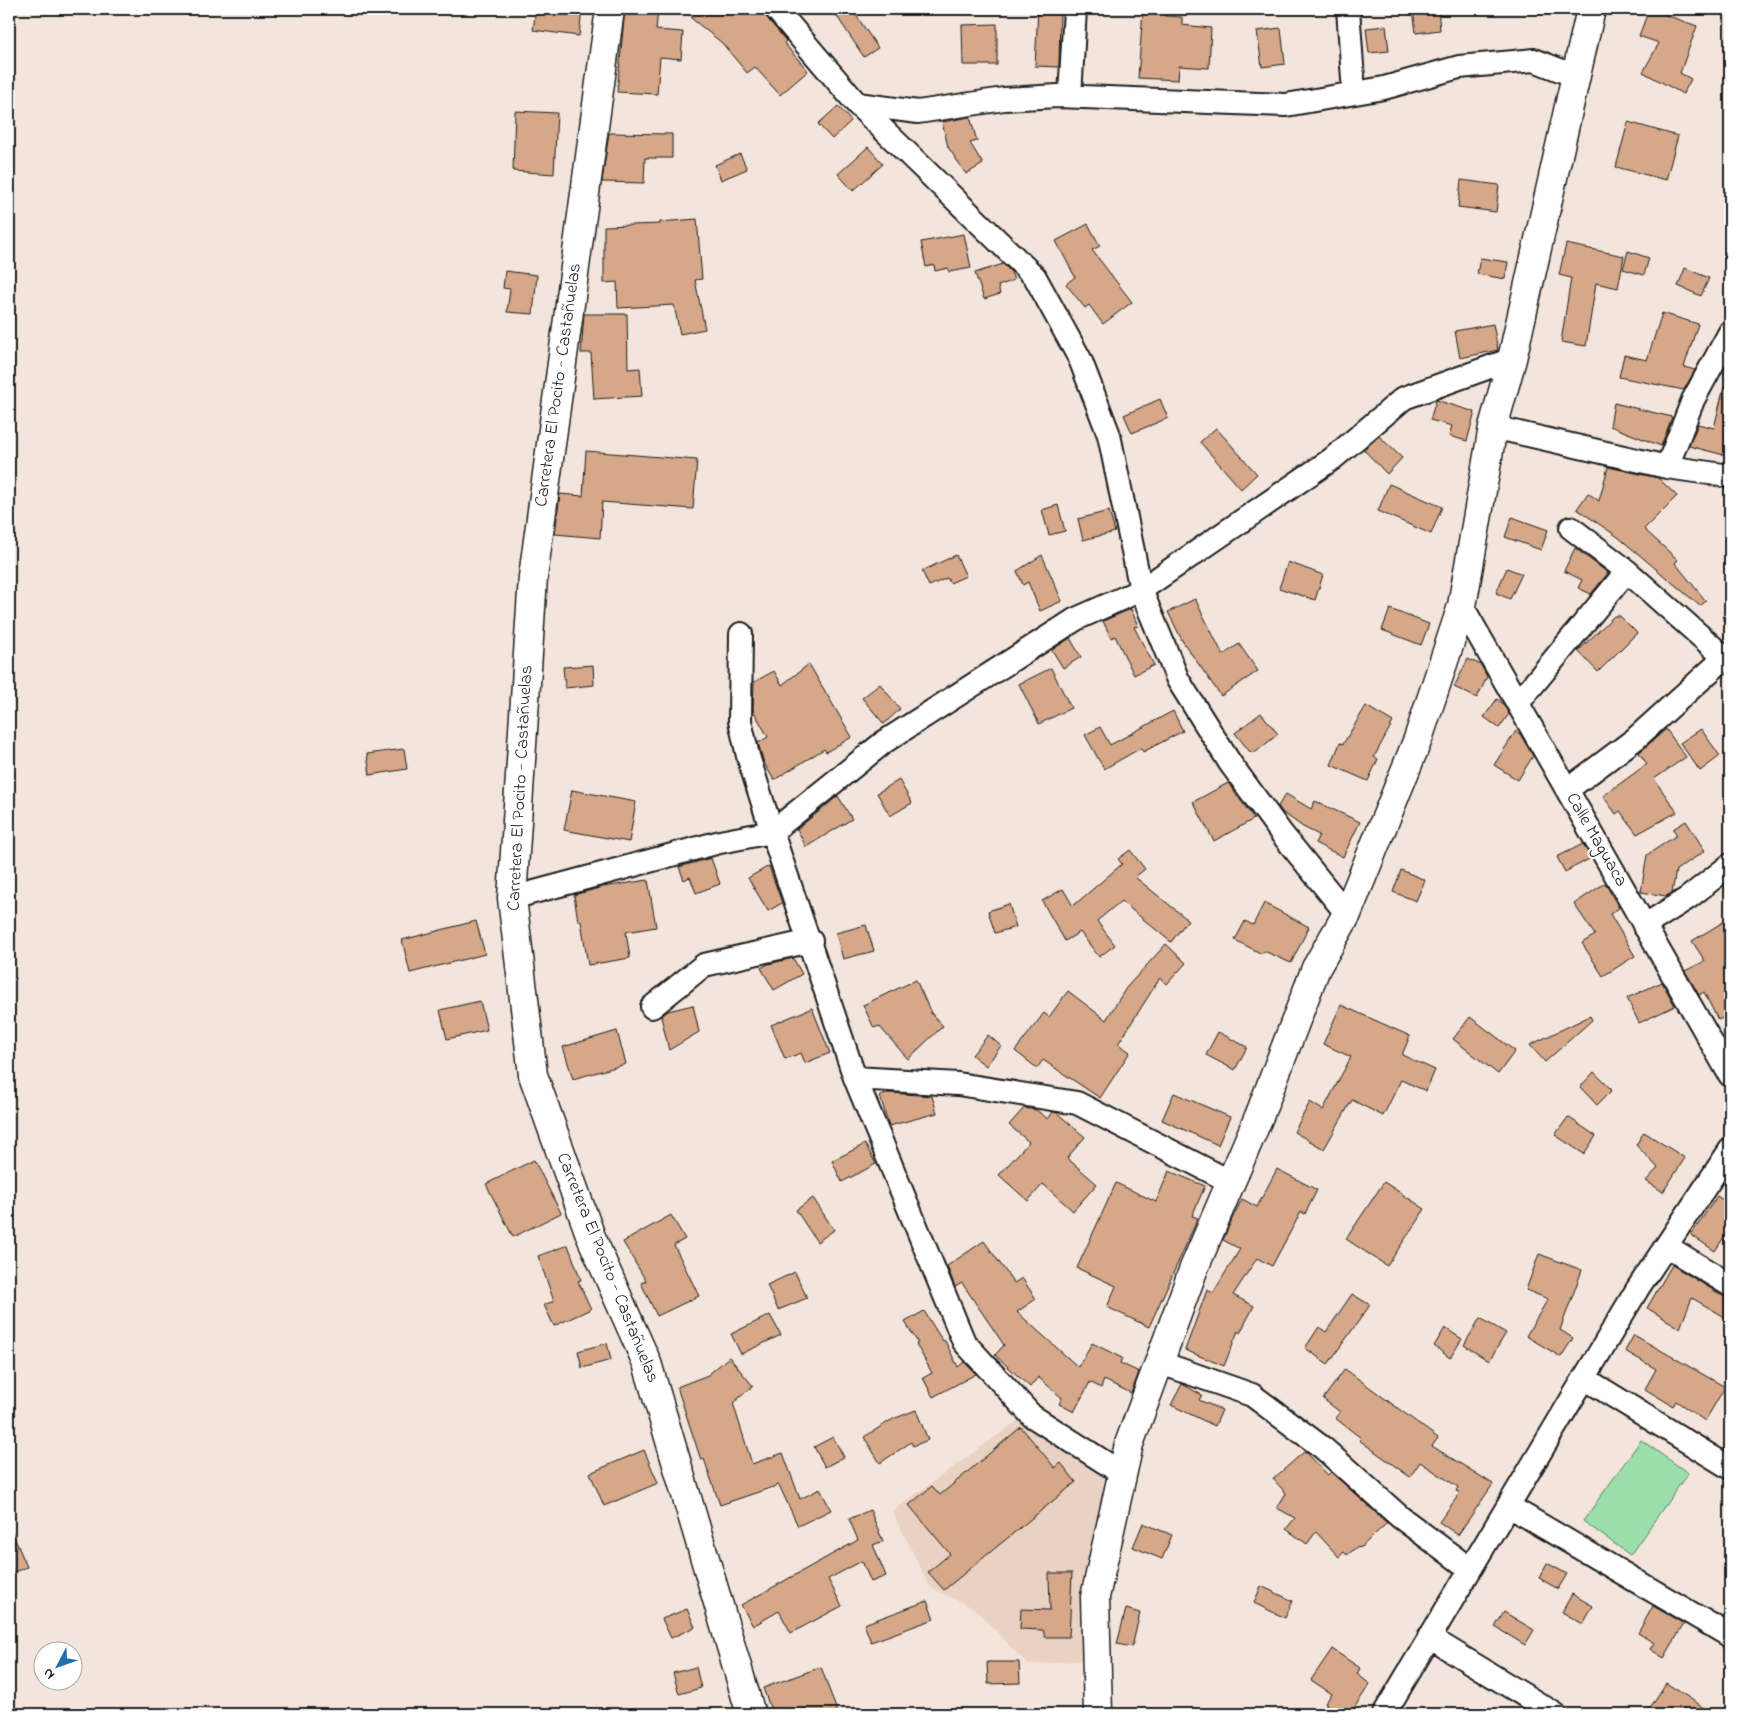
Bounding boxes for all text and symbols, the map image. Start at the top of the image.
street label: Carretera El Pocito - Castañuelas [529,261,589,509]
street label: Carretera El Pocito - Castañuelas [502,665,540,911]
street label: Calle Maguaca [1558,788,1633,892]
street label: Carretera El Pocito - Castañuelas [549,1149,665,1387]
north arrow [32,1640,82,1690]
text: N [38,1663,60,1684]

